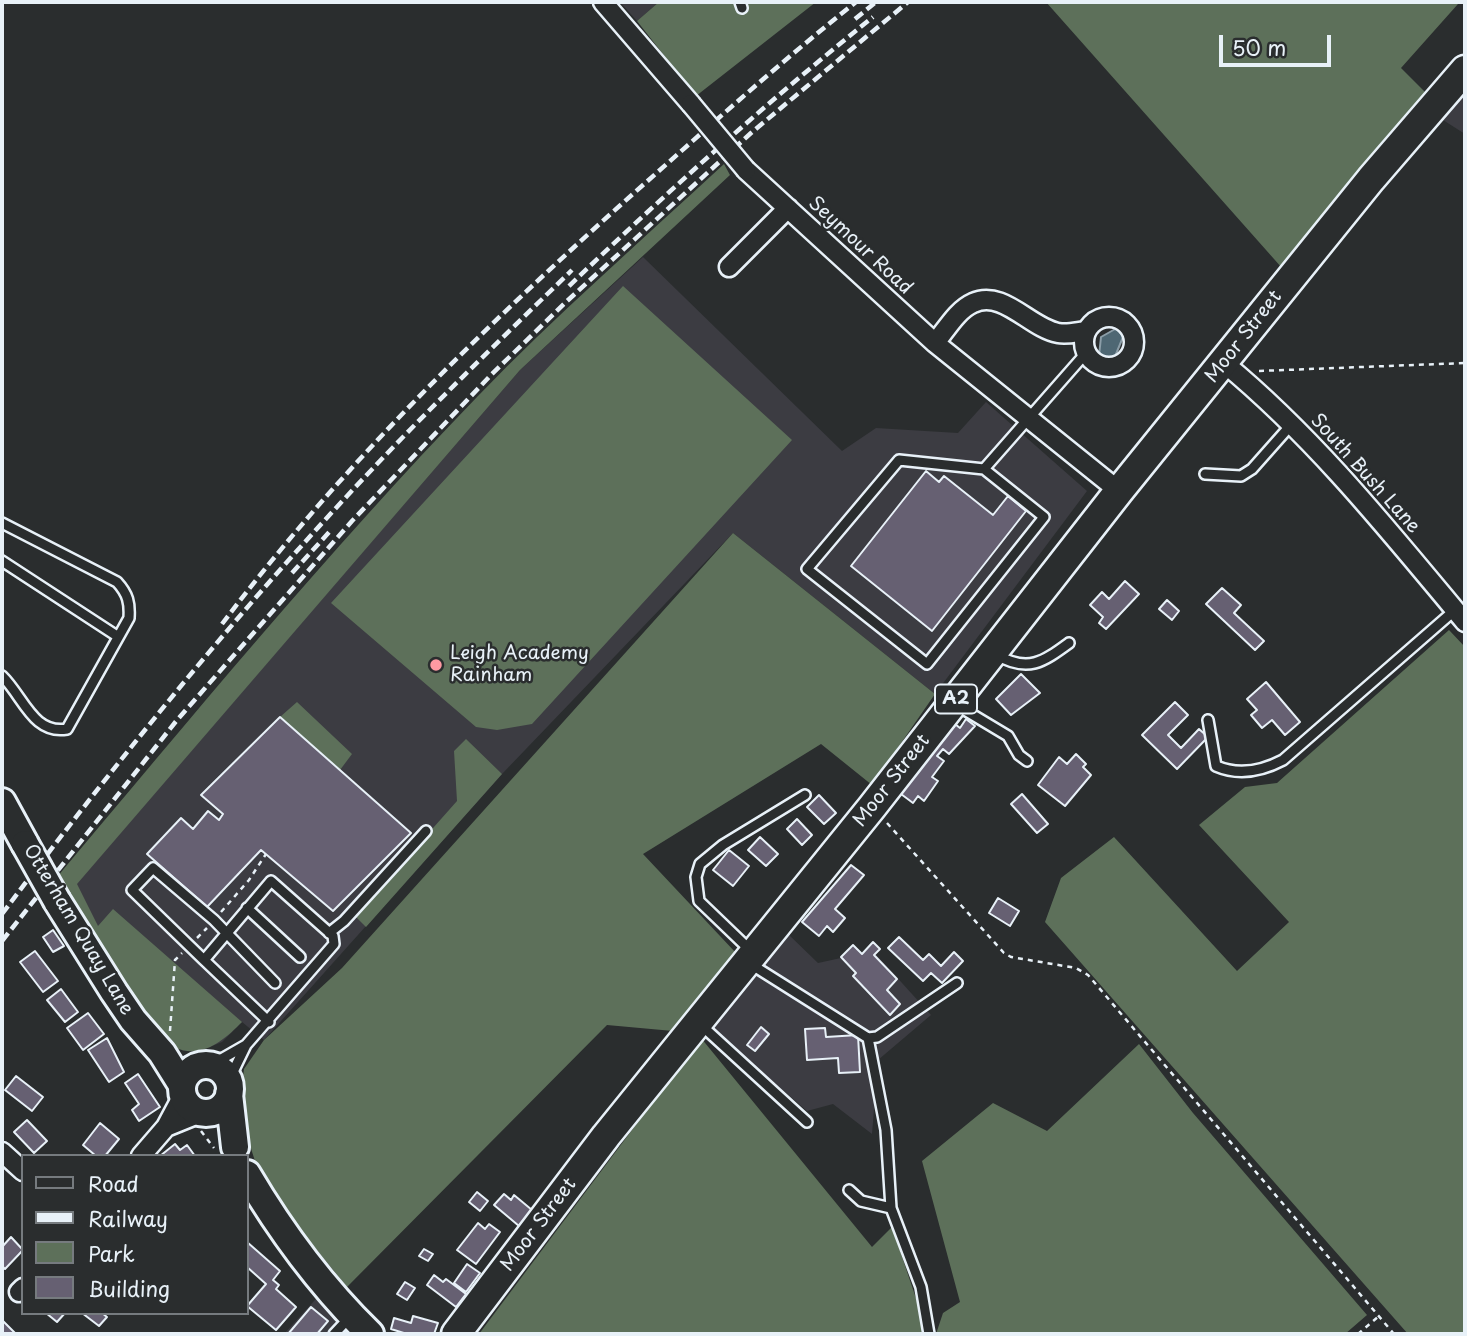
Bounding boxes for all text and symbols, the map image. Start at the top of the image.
scale bar [1222,21,1334,65]
text: 50 m [1232,31,1286,63]
street label: Seymour Road [803,192,917,300]
street label: Moor Street [1201,286,1287,388]
street label: South Bush Lane [1305,410,1425,538]
place label: Leigh Academy Rainham [450,643,589,687]
marker: Leigh Academy Rainham [428,657,444,673]
road number: A2 [935,684,977,714]
street label: Moor Street [849,730,935,832]
street label: Otterham Quay Lane [18,840,138,1020]
legend [21,1154,248,1315]
text: Road [88,1167,139,1199]
street label: Moor Street [496,1174,582,1276]
text: Railway [88,1202,168,1234]
text: Park [88,1237,135,1269]
text: Building [88,1272,170,1304]

